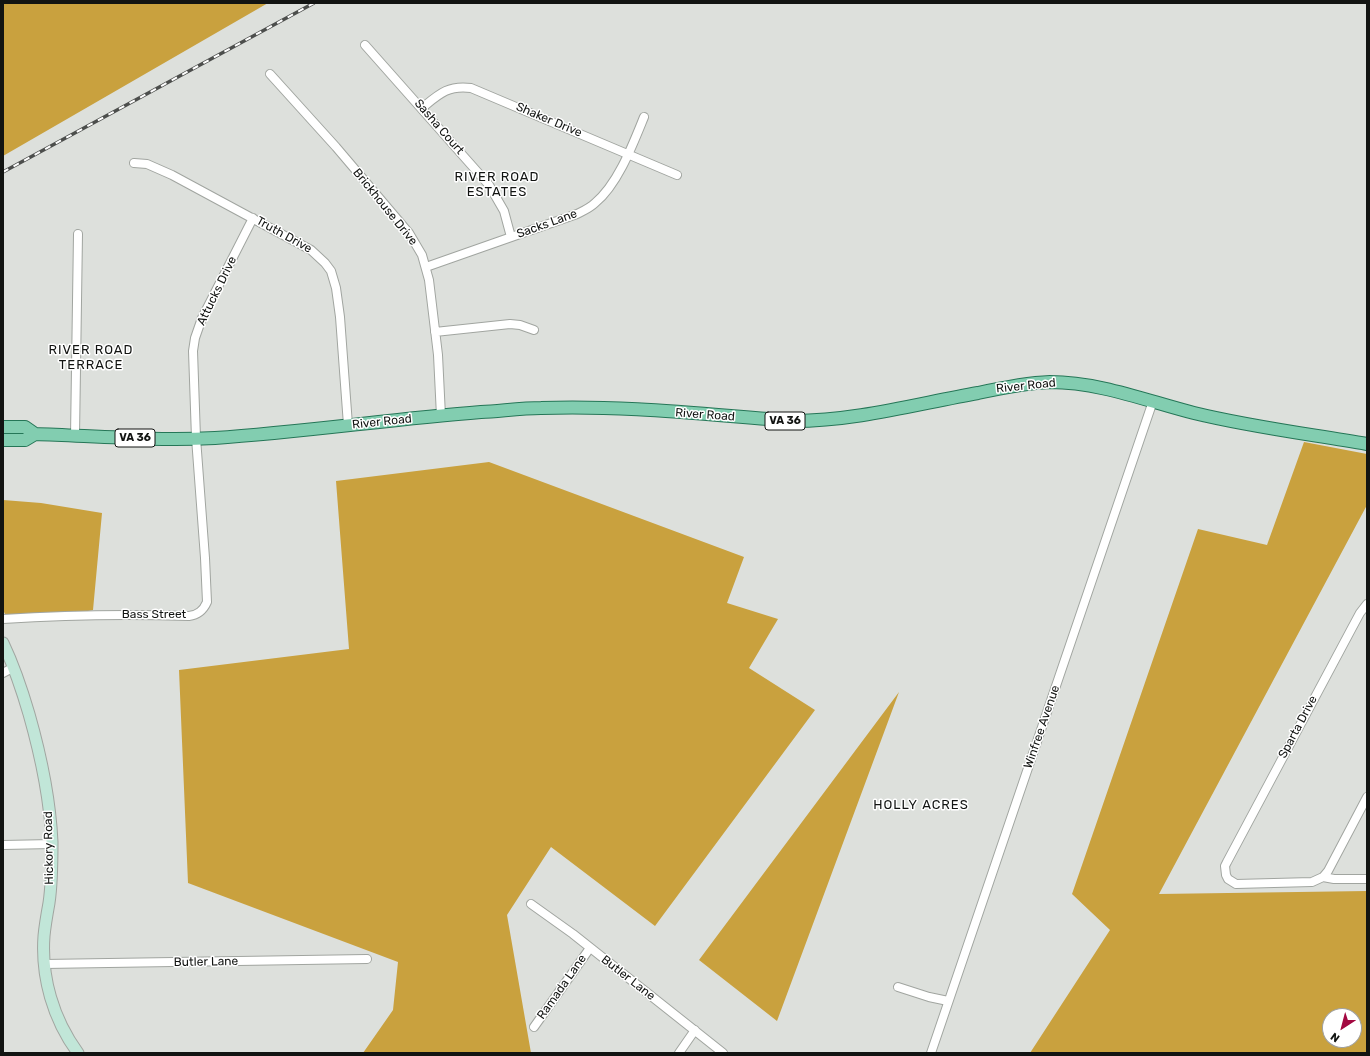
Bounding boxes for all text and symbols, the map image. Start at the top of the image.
street label: Sasha Court [411,96,467,158]
street label: Shaker Drive [514,100,584,140]
street label: Brickhouse Drive [350,166,420,248]
district label: RIVER ROAD ESTATES [455,169,539,200]
street label: Sacks Lane [515,206,579,242]
street label: Truth Drive [254,214,314,256]
street label: Attucks Drive [194,254,240,328]
district label: RIVER ROAD TERRACE [49,342,133,373]
street label: River Road [995,376,1057,396]
street label: River Road [675,406,735,424]
street label: River Road [351,412,413,432]
road number: VA 36 [765,412,805,430]
road number: VA 36 [115,429,155,447]
street label: Bass Street [122,608,186,622]
street label: Winfree Avenue [1021,683,1063,771]
street label: Sparta Drive [1275,693,1321,761]
district label: HOLLY ACRES [873,797,969,813]
street label: Hickory Road [41,811,57,885]
street label: Ramada Lane [534,952,590,1022]
street label: Butler Lane [598,952,658,1004]
street label: Butler Lane [174,954,238,970]
north arrow [1322,1008,1362,1048]
text: N [1328,1030,1342,1045]

